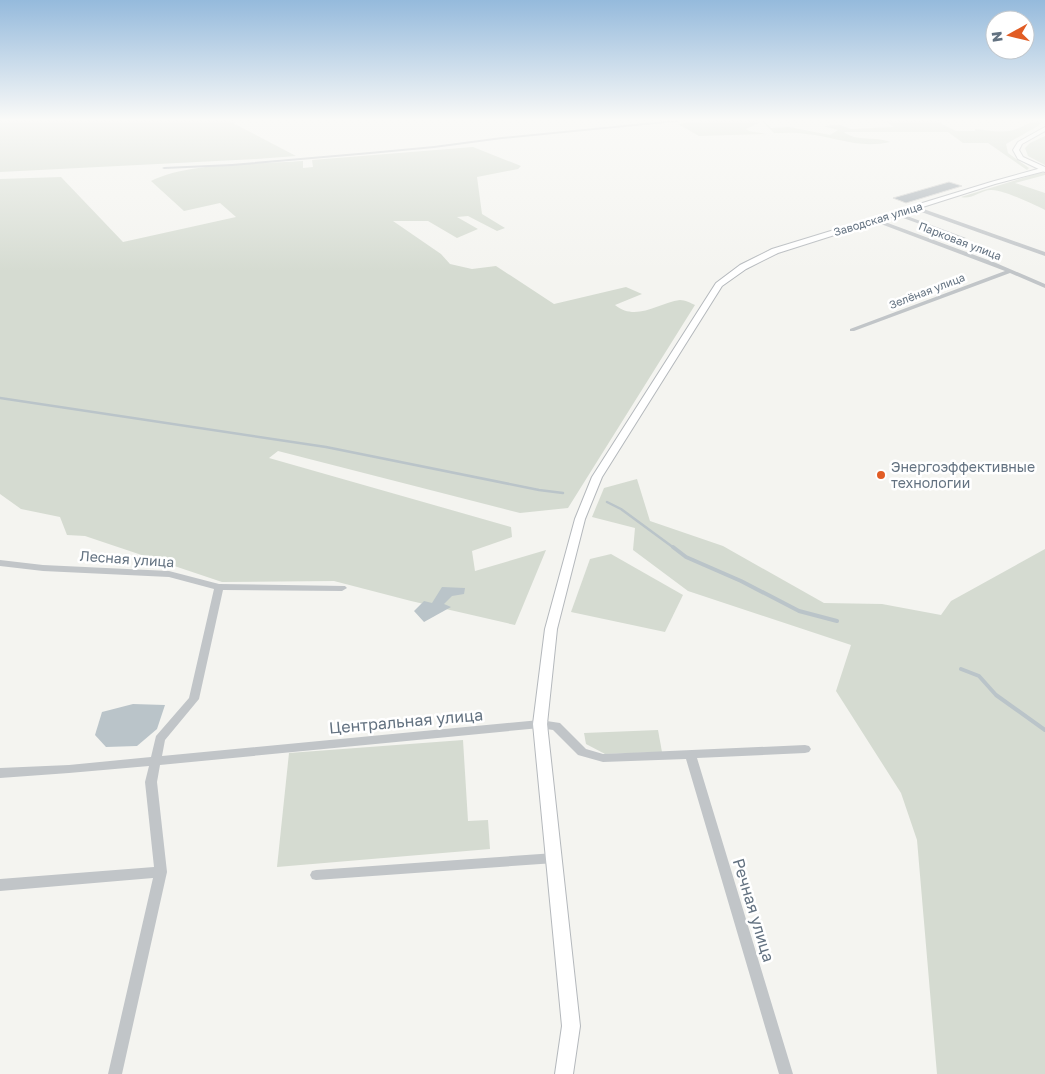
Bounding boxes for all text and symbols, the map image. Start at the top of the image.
north arrow [985,10,1035,60]
text: N [987,30,1006,43]
street label: Заводская улица [832,199,924,238]
street label: Парковая улица [917,219,1003,262]
street label: Зелёная улица [887,270,967,311]
place label: Энергоэффективные технологии [891,458,1035,491]
marker: Энергоэффективные технологии [875,469,887,481]
street label: Лесная улица [79,547,175,570]
street label: Центральная улица [328,704,484,738]
street label: Речная улица [729,856,779,964]

